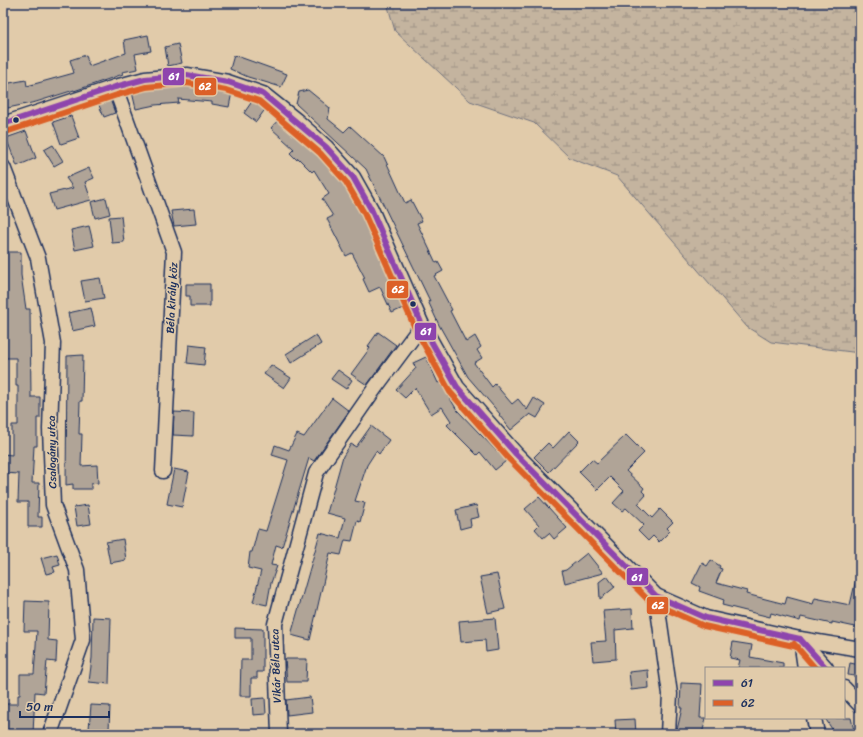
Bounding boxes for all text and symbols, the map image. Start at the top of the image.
line badge: 61 [162,67,185,86]
text: 61 [168,67,180,86]
line badge: 62 [194,77,217,96]
text: 62 [198,77,212,96]
unlabelled marker [11,115,21,125]
street label: Béla király köz [161,261,183,334]
line badge: 62 [386,280,409,299]
text: 62 [391,280,405,299]
unlabelled marker [408,299,418,309]
line badge: 61 [414,322,437,341]
text: 61 [420,322,432,341]
street label: Csalogány utca [42,415,62,489]
line badge: 61 [626,567,649,586]
text: 61 [631,568,643,587]
line badge: 62 [646,596,669,615]
text: 62 [651,596,665,615]
street label: Vikár Béla utca [265,628,287,703]
legend [705,667,845,719]
text: 61 [741,672,753,694]
text: 62 [741,692,755,714]
scale bar [20,693,109,719]
text: 50 m [26,696,53,718]

